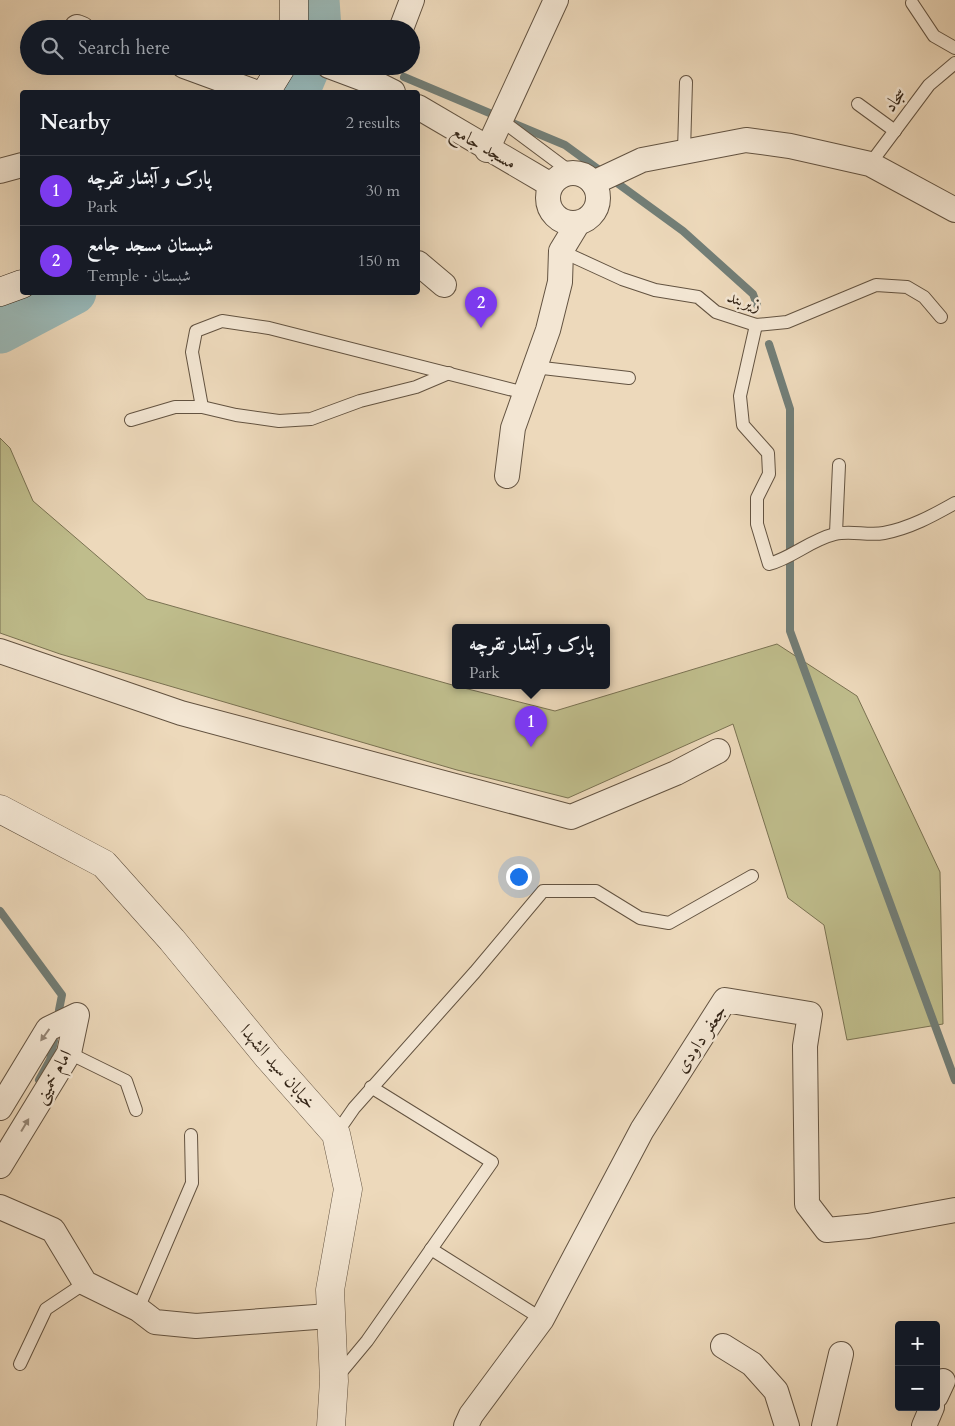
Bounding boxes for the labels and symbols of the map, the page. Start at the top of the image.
street label: سجاد [878,83,912,117]
street label: مسجد جامع [445,118,521,178]
street label: زیربند [724,284,764,318]
pin: 2 [465,287,497,328]
pin: 1 [515,706,547,747]
your location [506,864,532,890]
street label: جعفر داودی [669,1000,733,1078]
street label: خیابان سید الشهدا [234,1019,322,1115]
one-way arrow [40,1028,50,1042]
street label: امام خمینی [28,1045,81,1110]
one-way arrow [21,1118,30,1131]

